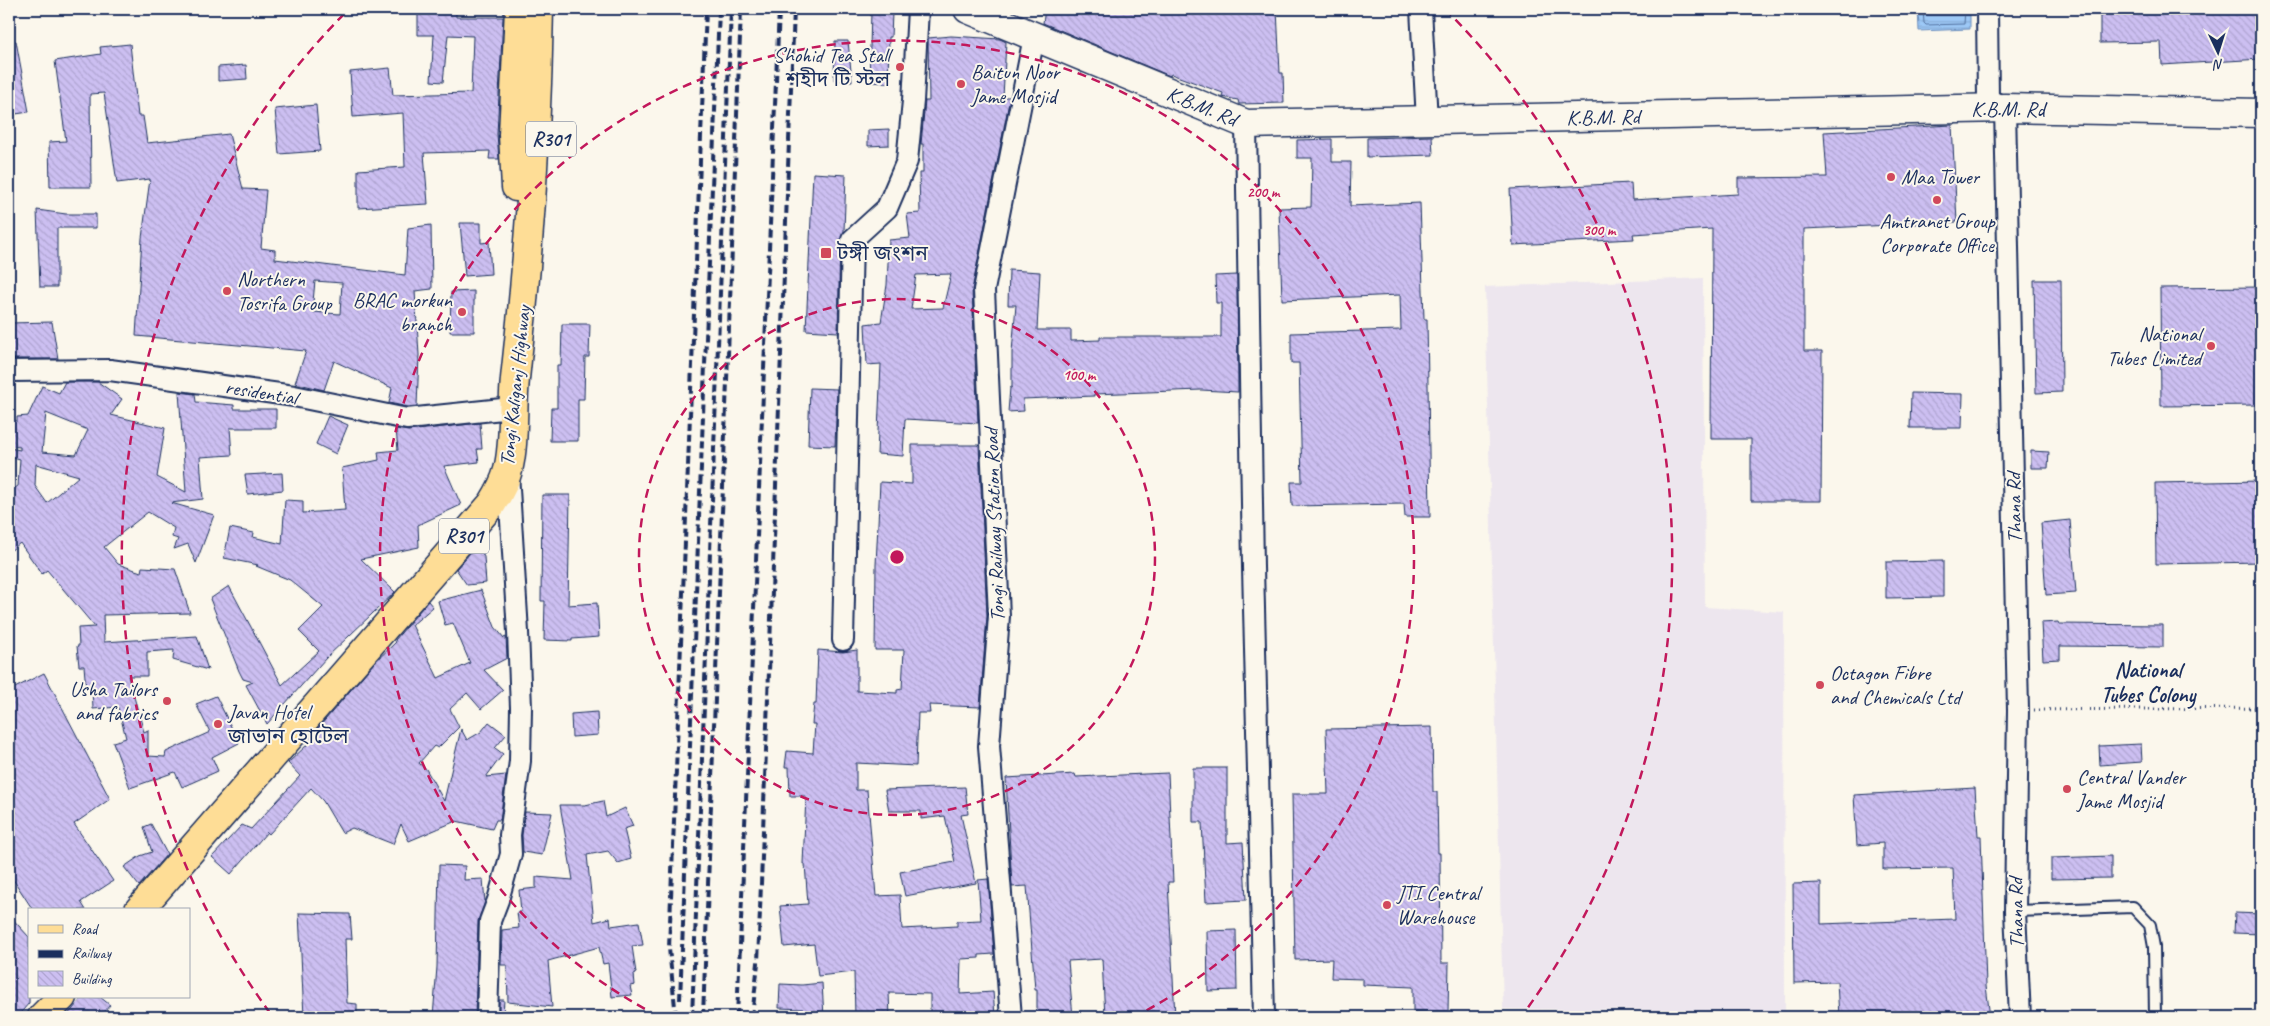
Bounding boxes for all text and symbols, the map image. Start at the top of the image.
north arrow [2192,28,2242,78]
place label: Shohid Tea Stall শহীদ টি স্টল [773,42,893,92]
text: N [2212,56,2224,73]
place label: Baitun Noor Jame Mosjid [970,59,1061,109]
marker: Shohid Tea Stall শহীদ টি স্টল [894,61,906,73]
marker: Baitun Noor Jame Mosjid [955,78,967,90]
street label: K.B.M. Rd [1163,80,1244,133]
street label: K.B.M. Rd [1971,96,2048,122]
street label: K.B.M. Rd [1566,103,1644,131]
road number: R301 [526,122,576,156]
place label: Maa Tower [1901,164,1981,190]
marker: Maa Tower [1885,171,1897,183]
text: 200 m [1247,183,1281,202]
marker: Amtranet Group Corporate Office [1931,194,1943,206]
place label: Amtranet Group Corporate Office [1879,208,1996,258]
text: 300 m [1583,221,1617,240]
place label: টঙ্গী জংশন [836,240,928,266]
marker: টঙ্গী জংশন [819,246,833,260]
place label: Northern Tosrifa Group [237,266,333,316]
marker: Northern Tosrifa Group [221,285,233,297]
place label: BRAC morkun branch [353,287,453,337]
street label: Tongi Kaliganj Highway [494,303,537,467]
marker: BRAC morkun branch [456,306,468,318]
place label: National Tubes Limited [2107,321,2205,371]
marker: National Tubes Limited [2205,340,2217,352]
text: 100 m [1063,366,1097,385]
street label: residential [223,373,302,411]
street label: Tongi Railway Station Road [978,425,1010,622]
street label: Thana Rd [2000,470,2028,544]
road number: R301 [439,518,489,554]
centre of rings [888,548,906,566]
district label: National Tubes Colony [2101,656,2198,709]
place label: Octagon Fibre and Chemicals Ltd [1830,660,1963,710]
place label: Usha Tailors and fabrics [70,676,159,726]
marker: Octagon Fibre and Chemicals Ltd [1814,679,1826,691]
marker: Usha Tailors and fabrics [161,695,173,707]
place label: Javan Hotel জাভান হোটেল [227,699,349,749]
marker: Javan Hotel জাভান হোটেল [212,718,224,730]
place label: Central Vander Jame Mosjid [2076,764,2188,814]
marker: Central Vander Jame Mosjid [2061,783,2073,795]
street label: Thana Rd [2002,875,2030,949]
place label: JTI Central Warehouse [1396,880,1483,930]
marker: JTI Central Warehouse [1381,899,1393,911]
legend [28,908,190,998]
text: Road [72,920,99,939]
text: Railway [72,944,113,963]
text: Building [72,970,112,989]

